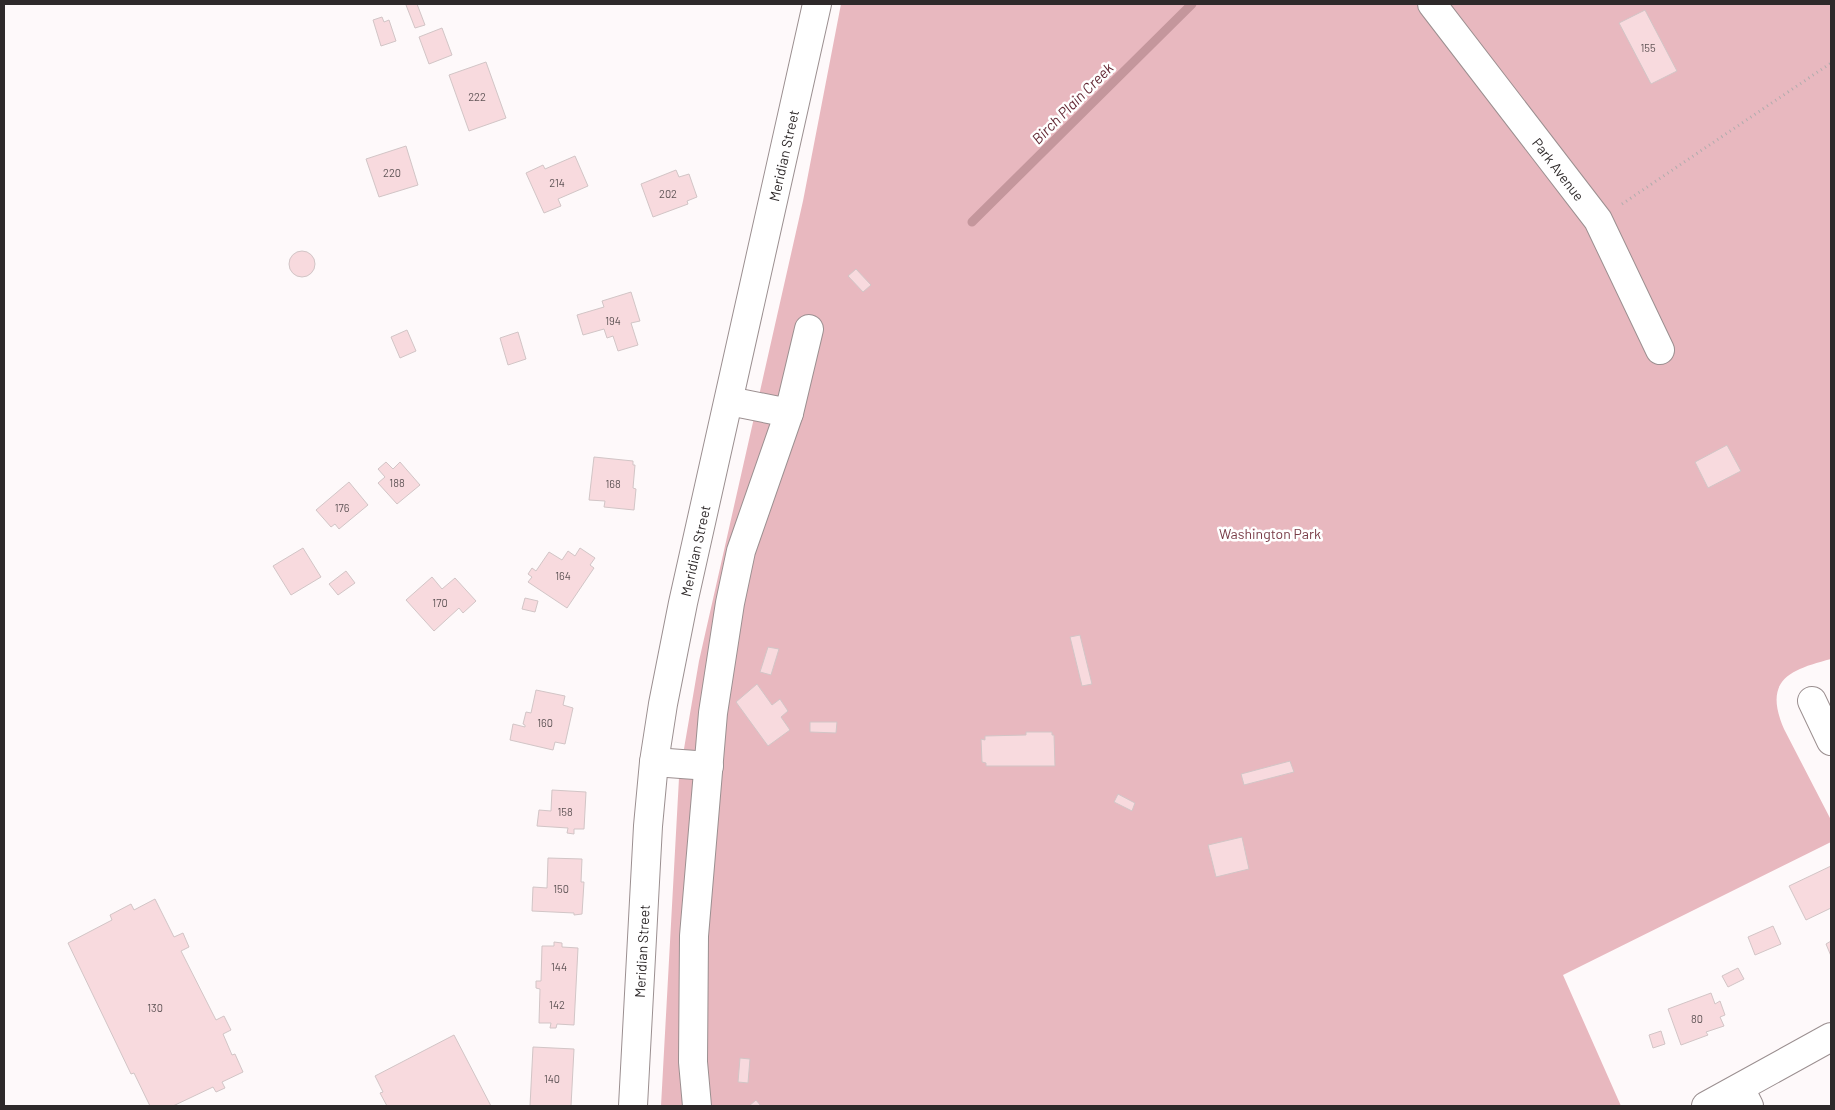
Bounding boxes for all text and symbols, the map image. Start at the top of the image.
house number: 155 [1640,41,1656,54]
water label: Birch Plain Creek [1028,58,1117,147]
house number: 222 [468,90,486,103]
street label: Meridian Street [765,108,802,203]
street label: Park Avenue [1529,134,1588,204]
house number: 220 [383,166,401,179]
house number: 214 [549,176,565,189]
house number: 202 [659,187,677,200]
house number: 194 [605,314,621,327]
house number: 188 [389,476,405,489]
house number: 168 [605,477,621,490]
house number: 176 [335,501,350,514]
street label: Meridian Street [676,503,713,598]
park label: Washington Park [1219,525,1321,542]
house number: 164 [555,569,571,582]
house number: 170 [432,596,448,609]
house number: 160 [537,716,553,729]
house number: 158 [557,805,573,818]
house number: 150 [553,882,569,895]
street label: Meridian Street [630,904,652,998]
house number: 144 [551,960,567,973]
house number: 142 [549,998,565,1011]
house number: 130 [147,1001,163,1014]
house number: 80 [1691,1012,1703,1025]
house number: 140 [544,1072,560,1085]

